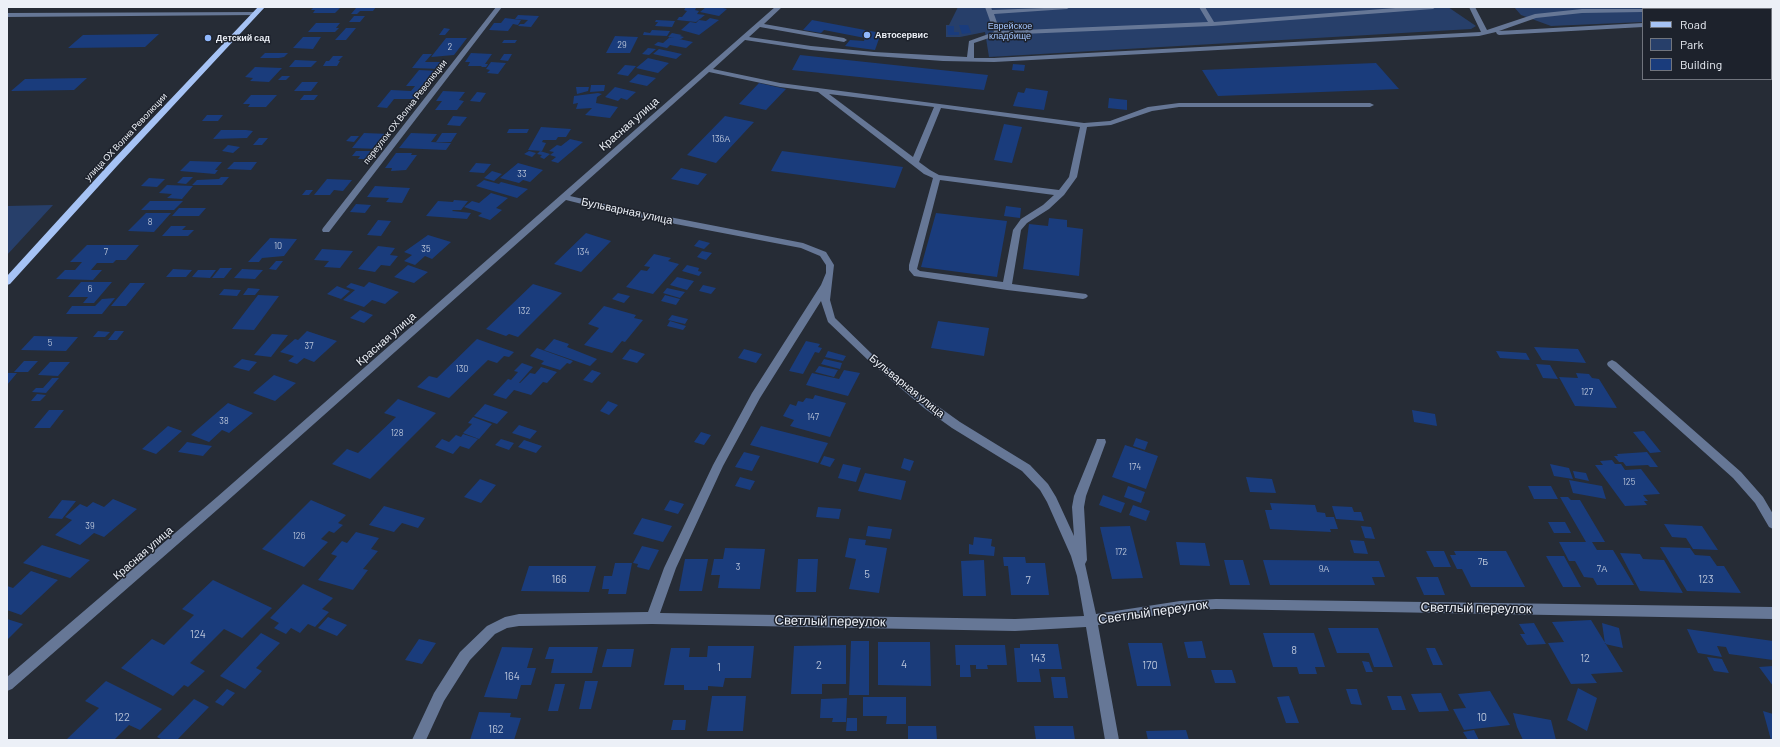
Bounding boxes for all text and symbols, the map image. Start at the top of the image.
legend [1642,8,1772,80]
text: Road [1680,17,1707,31]
park label: Еврейское кладбище [988,21,1032,42]
marker: Автосервис [862,30,872,40]
place label: Автосервис [875,30,928,40]
marker: Детский сад [203,33,213,43]
place label: Детский сад [216,33,270,43]
text: Park [1680,37,1704,51]
house number: 29 [617,40,627,50]
house number: 2 [448,42,452,52]
text: Building [1680,57,1722,71]
street label: переулок ОХ Волна Революции [361,58,449,166]
street label: улица ОХ Волна Революции [82,91,170,183]
street label: Красная улица [596,95,662,153]
house number: 136А [712,134,730,144]
house number: 33 [517,169,527,179]
street label: Бульварная улица [580,195,674,227]
house number: 8 [148,217,152,227]
house number: 10 [274,241,282,251]
house number: 35 [421,244,431,254]
house number: 7 [104,247,108,257]
house number: 134 [577,247,589,257]
house number: 6 [88,284,92,294]
house number: 132 [518,306,530,316]
street label: Красная улица [353,310,419,368]
house number: 5 [48,338,52,348]
house number: 37 [305,341,313,351]
street label: Бульварная улица [867,352,947,420]
house number: 130 [456,364,468,374]
house number: 127 [1581,387,1593,397]
house number: 147 [807,412,819,422]
house number: 38 [219,416,229,426]
house number: 128 [391,428,403,438]
house number: 174 [1129,462,1141,472]
house number: 125 [1623,477,1635,487]
house number: 39 [85,521,95,531]
street label: Красная улица [110,524,176,582]
house number: 126 [293,531,305,541]
house number: 172 [1115,547,1127,557]
house number: 7Б [1478,557,1488,567]
house number: 3 [736,562,740,572]
house number: 9А [1319,564,1329,574]
house number: 7А [1597,564,1607,574]
house number: 5 [864,567,870,581]
house number: 166 [551,572,567,586]
house number: 123 [1698,572,1714,586]
house number: 7 [1025,573,1031,587]
street label: Светлый переулок [1097,597,1209,627]
street label: Светлый переулок [1420,599,1532,617]
street label: Светлый переулок [774,612,886,630]
house number: 124 [190,627,206,641]
house number: 8 [1291,643,1297,657]
house number: 143 [1030,651,1046,665]
house number: 12 [1580,651,1590,665]
house number: 4 [901,657,907,671]
house number: 2 [816,658,822,672]
house number: 170 [1142,658,1158,672]
house number: 1 [717,660,721,674]
house number: 164 [504,669,520,683]
house number: 122 [114,710,130,724]
house number: 10 [1477,710,1487,724]
house number: 162 [488,722,504,736]

